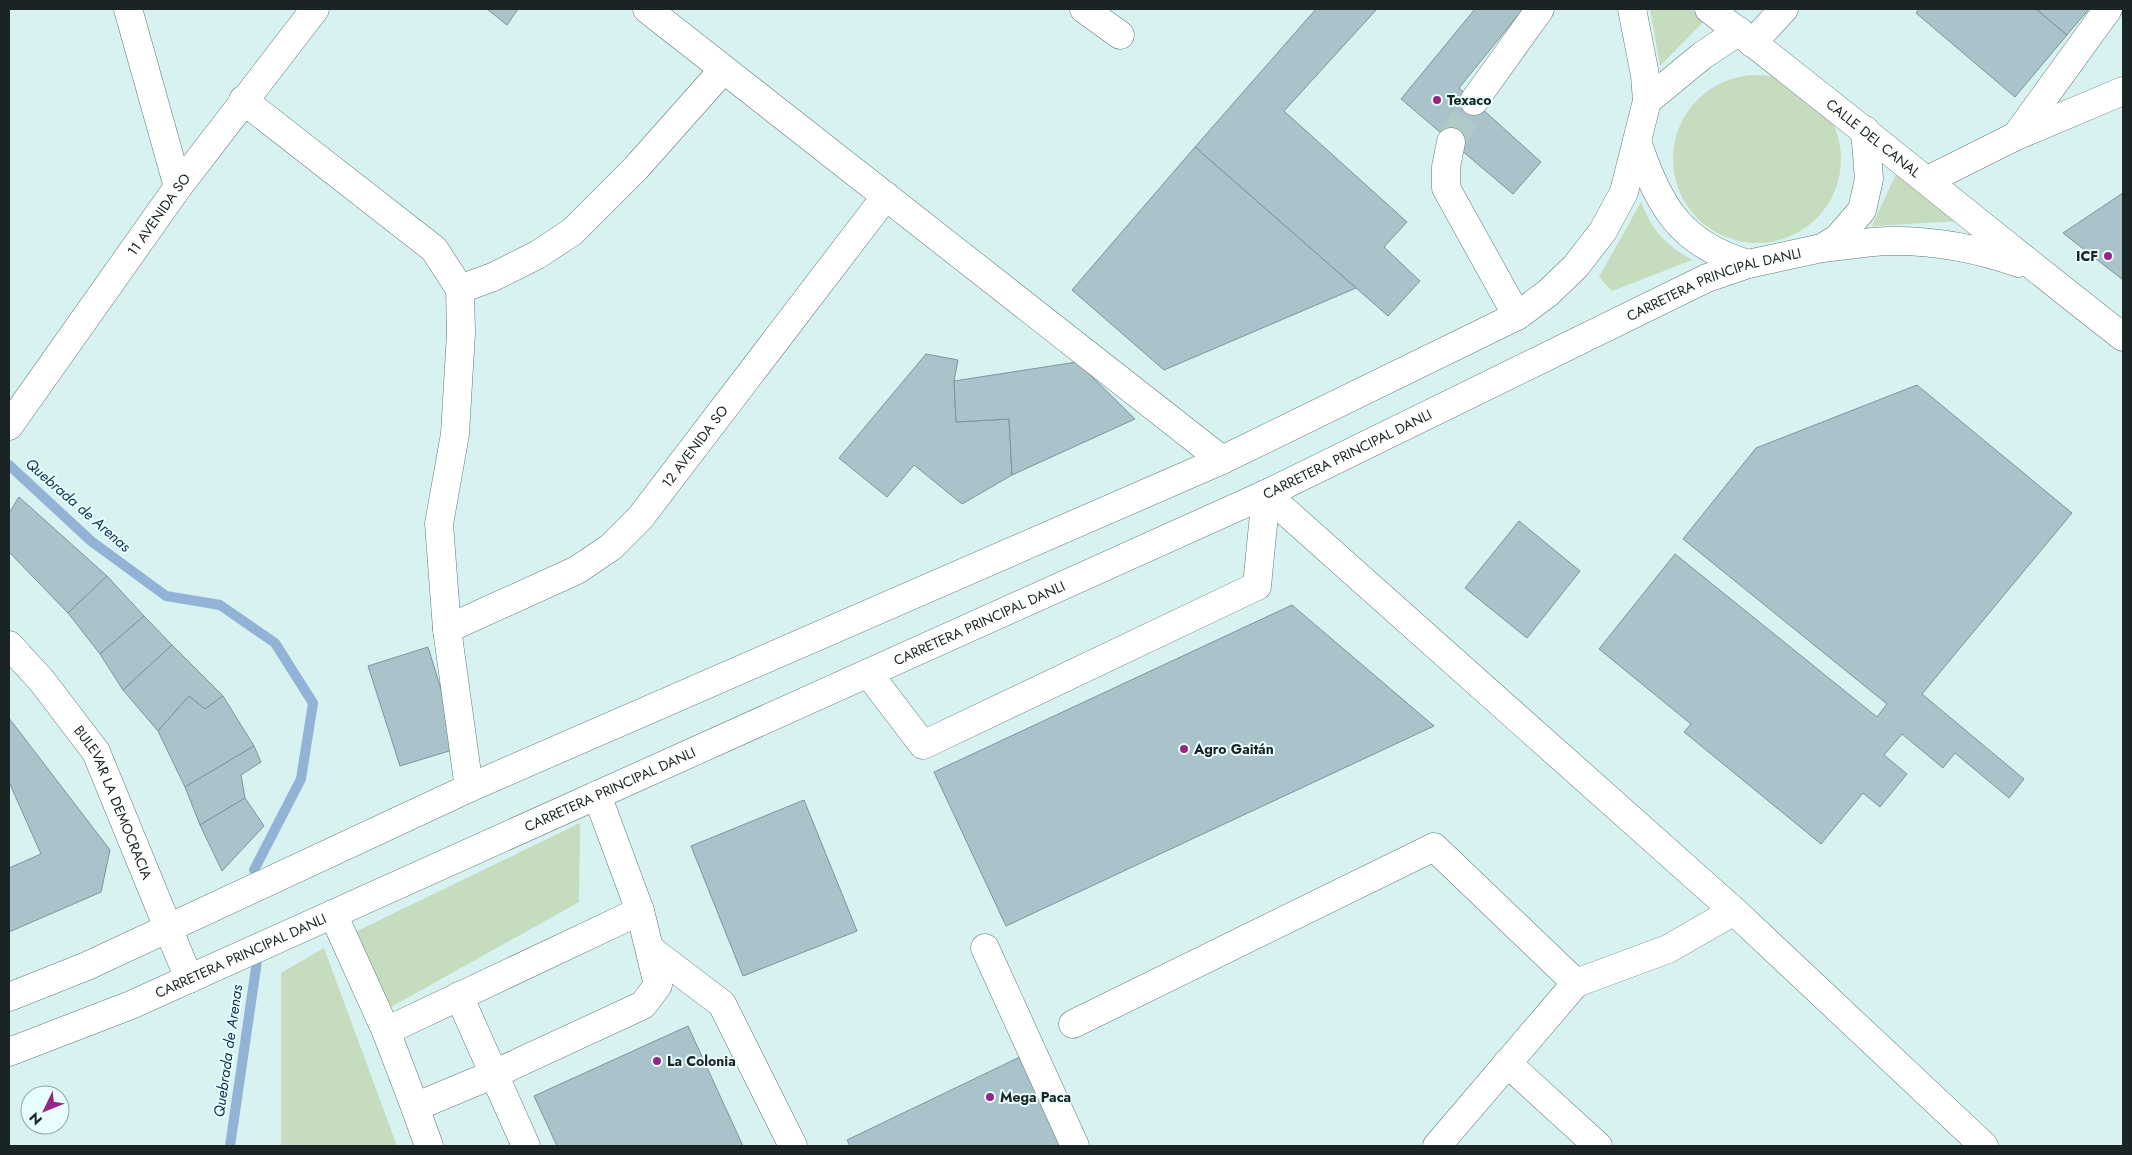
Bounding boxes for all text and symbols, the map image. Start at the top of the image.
place label: Texaco [1447,90,1491,110]
marker: Texaco [1431,94,1443,106]
street label: CALLE DEL CANAL [1822,94,1925,183]
street label: 11 AVENIDA SO [122,169,195,260]
street label: CARRETERA PRINCIPAL DANLI [1623,243,1803,326]
place label: ICF [2076,246,2098,266]
marker: ICF [2102,250,2114,262]
street label: 12 AVENIDA SO [657,401,733,492]
street label: CARRETERA PRINCIPAL DANLI [1259,404,1435,504]
water label: Quebrada de Arenas [20,453,136,557]
street label: CARRETERA PRINCIPAL DANLI [890,576,1068,670]
street label: BULEVAR LA DEMOCRACIA [69,721,157,883]
place label: Agro Gaitán [1193,739,1274,759]
street label: CARRETERA PRINCIPAL DANLI [521,742,699,837]
marker: Agro Gaitán [1178,743,1190,755]
street label: CARRETERA PRINCIPAL DANLI [152,908,329,1003]
water label: Quebrada de Arenas [208,983,248,1119]
place label: La Colonia [667,1051,736,1071]
marker: La Colonia [651,1055,663,1067]
north arrow [20,1085,70,1135]
place label: Mega Paca [1000,1087,1071,1107]
marker: Mega Paca [984,1091,996,1103]
text: N [24,1108,47,1130]

